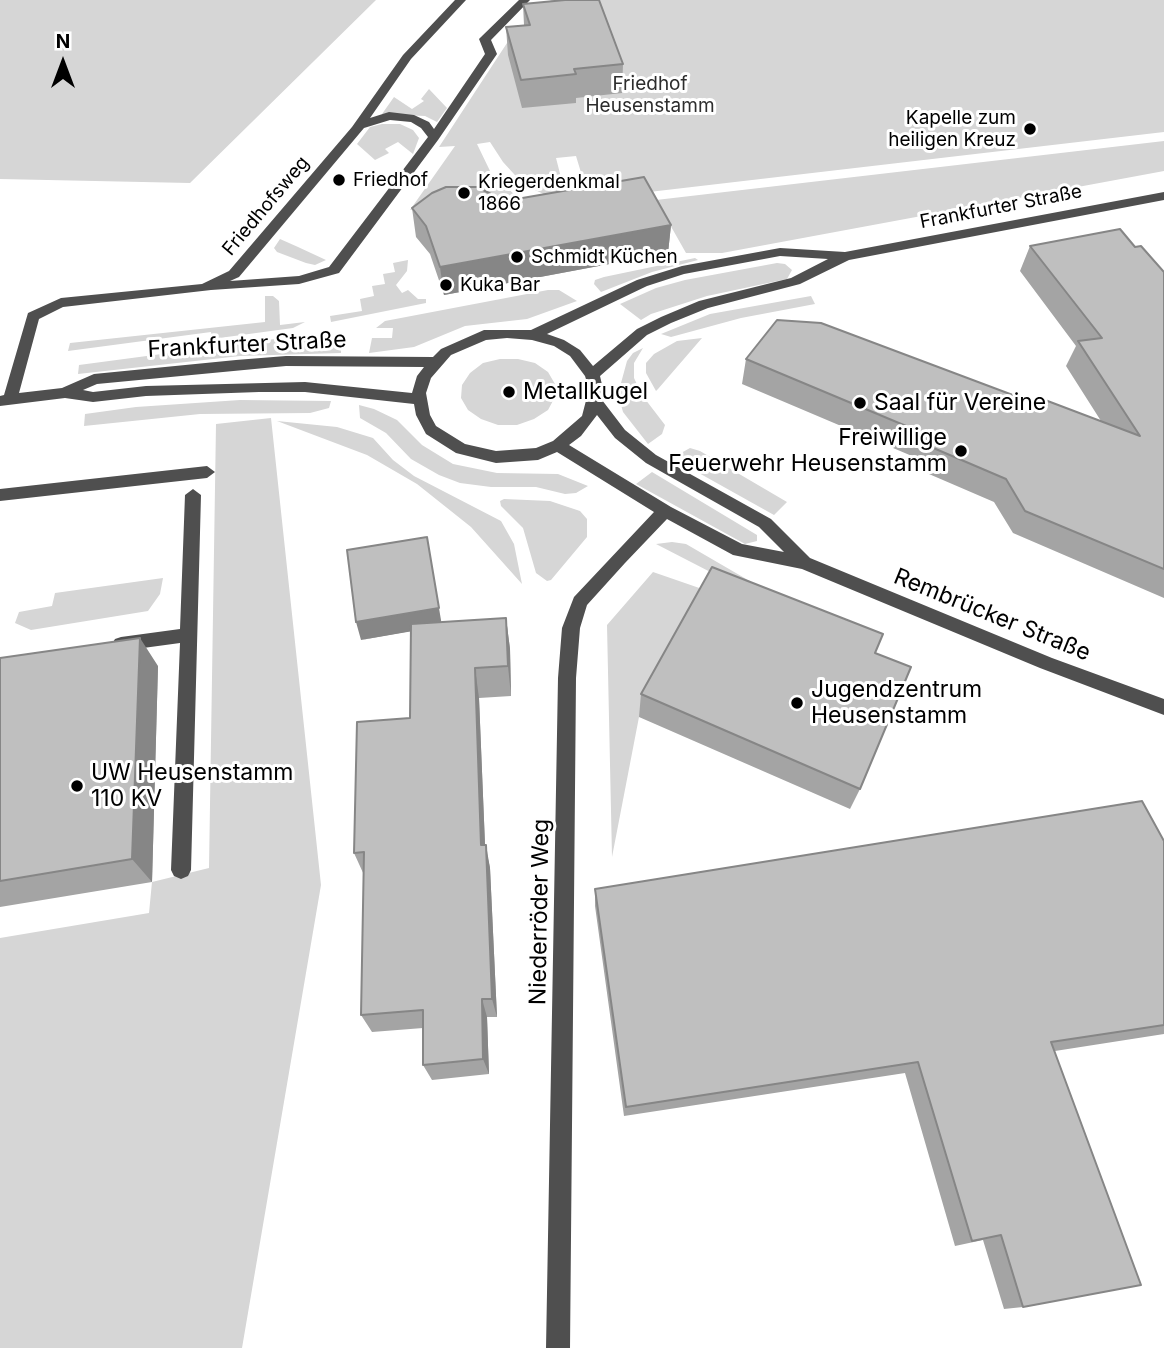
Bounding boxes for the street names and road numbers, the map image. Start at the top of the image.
street label: Friedhofsweg [218,152,314,260]
street label: Frankfurter Straße [918,180,1084,234]
street label: Frankfurter Straße [147,326,347,364]
street label: Rembrücker Straße [890,563,1094,667]
street label: Niederröder Weg [525,819,555,1005]

